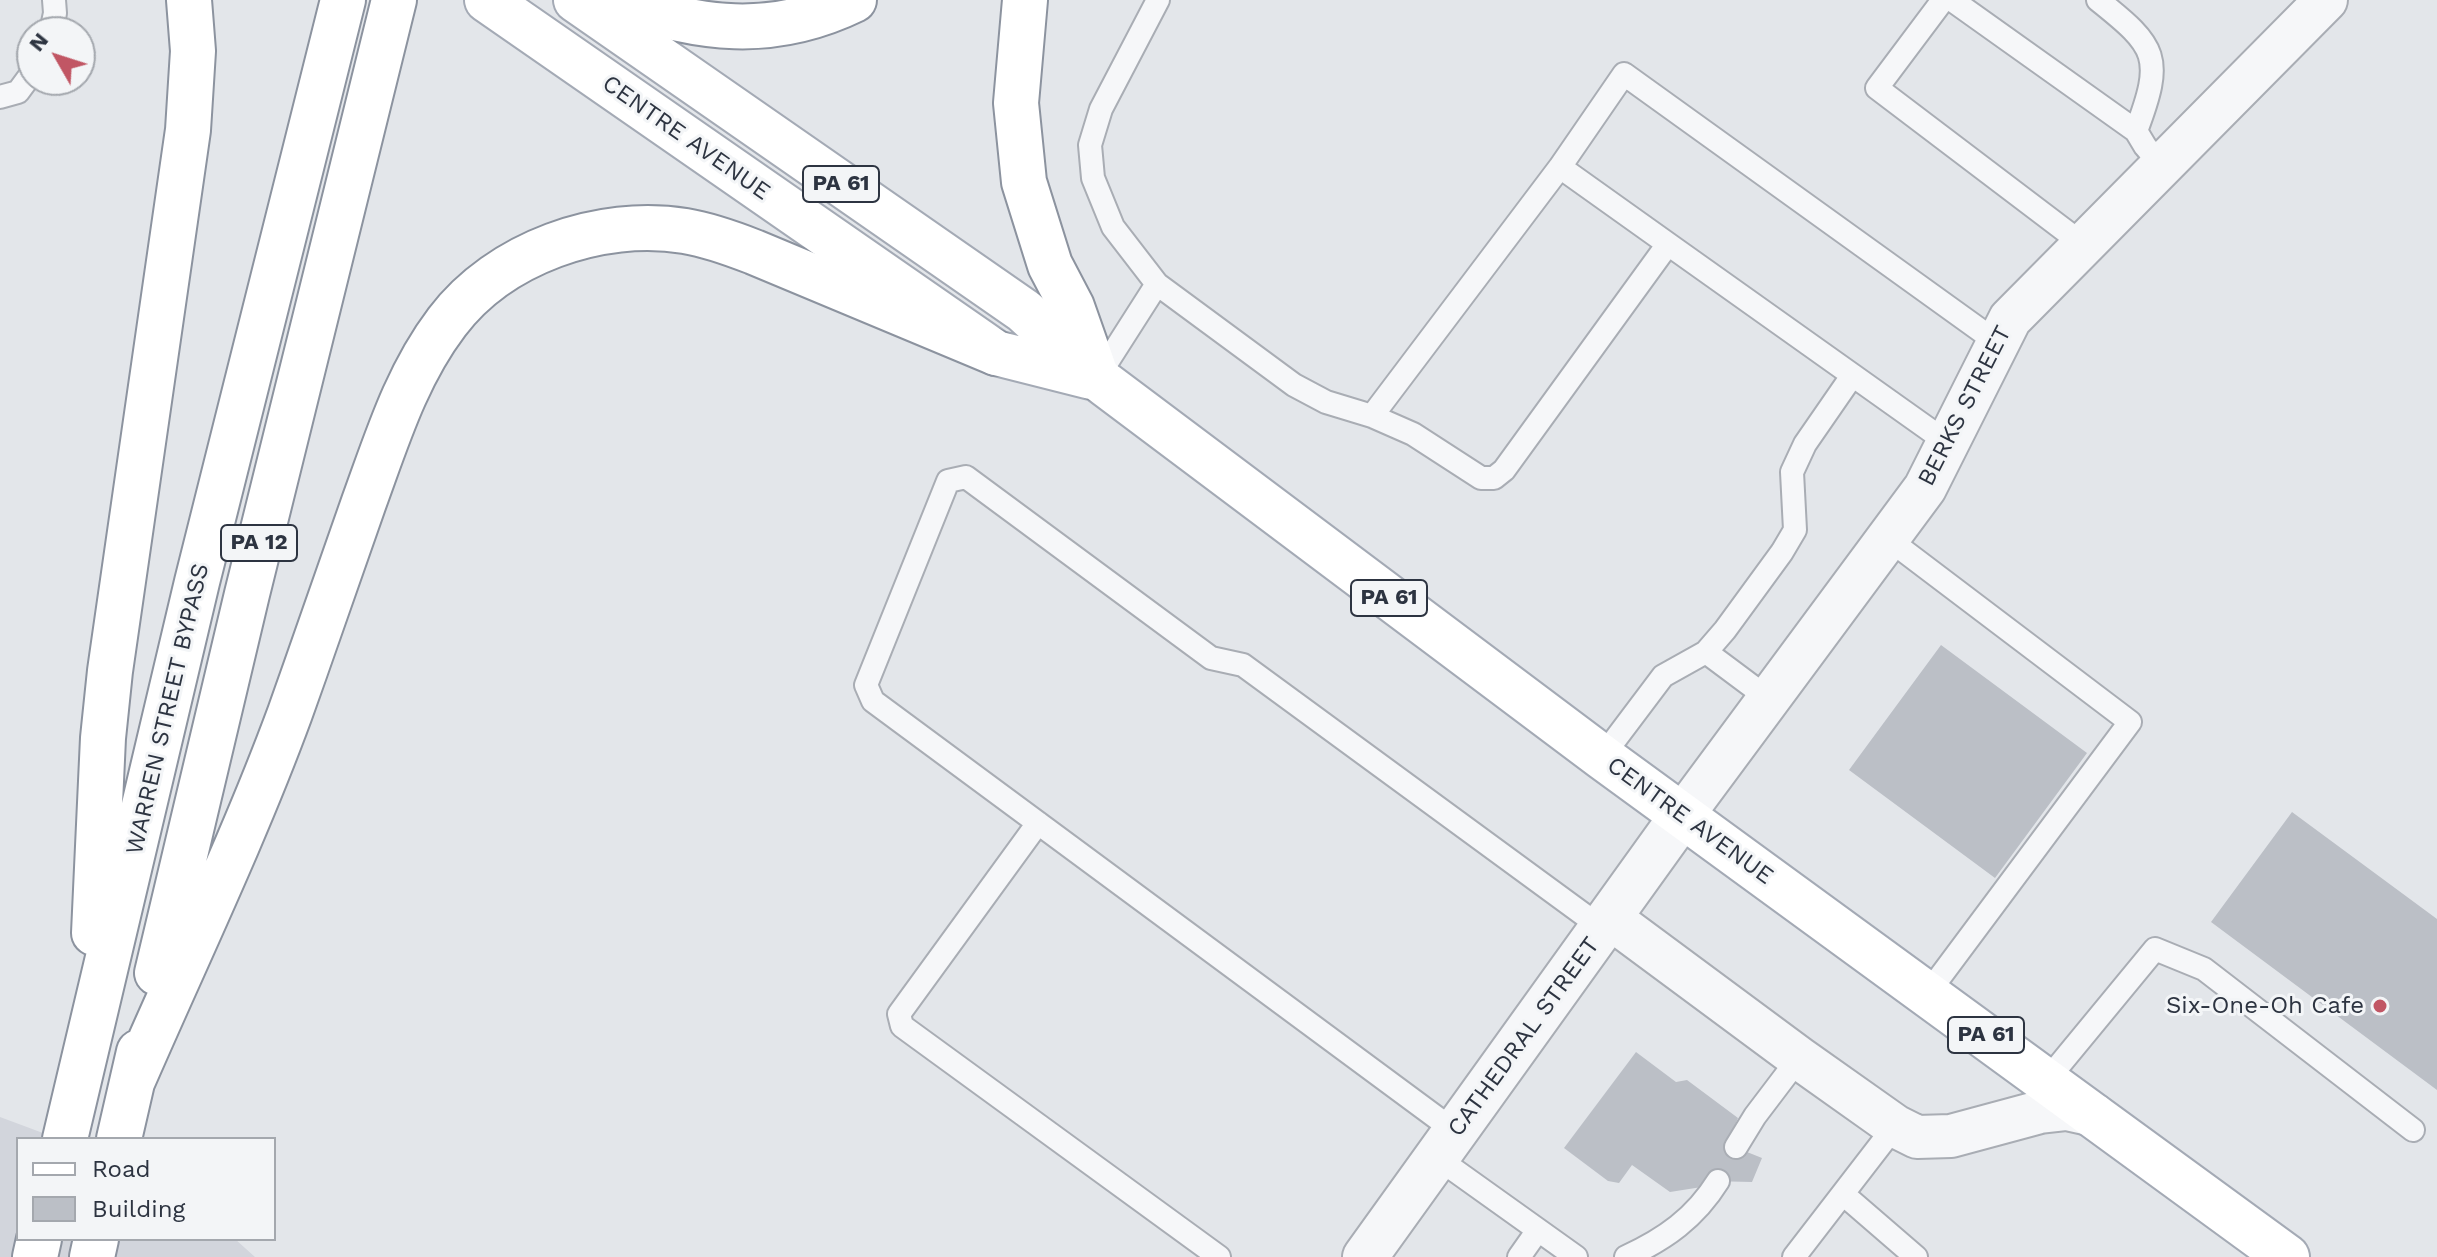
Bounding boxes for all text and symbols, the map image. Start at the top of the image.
north arrow [16,16,96,96]
text: N [24,28,53,56]
street label: CENTRE AVENUE [596,69,776,207]
road number: PA 61 [803,166,879,202]
street label: BERKS STREET [1912,321,2018,491]
road number: PA 12 [221,525,297,561]
street label: WARREN STREET BYPASS [120,561,216,857]
road number: PA 61 [1351,580,1427,616]
street label: CENTRE AVENUE [1601,751,1779,891]
street label: CATHEDRAL STREET [1442,932,1606,1142]
place label: Six-One-Oh Cafe [2166,992,2364,1020]
marker: Six-One-Oh Cafe [2371,997,2389,1015]
road number: PA 61 [1948,1017,2024,1053]
legend [16,1137,276,1241]
text: Road [92,1155,151,1183]
text: Building [92,1195,185,1223]

